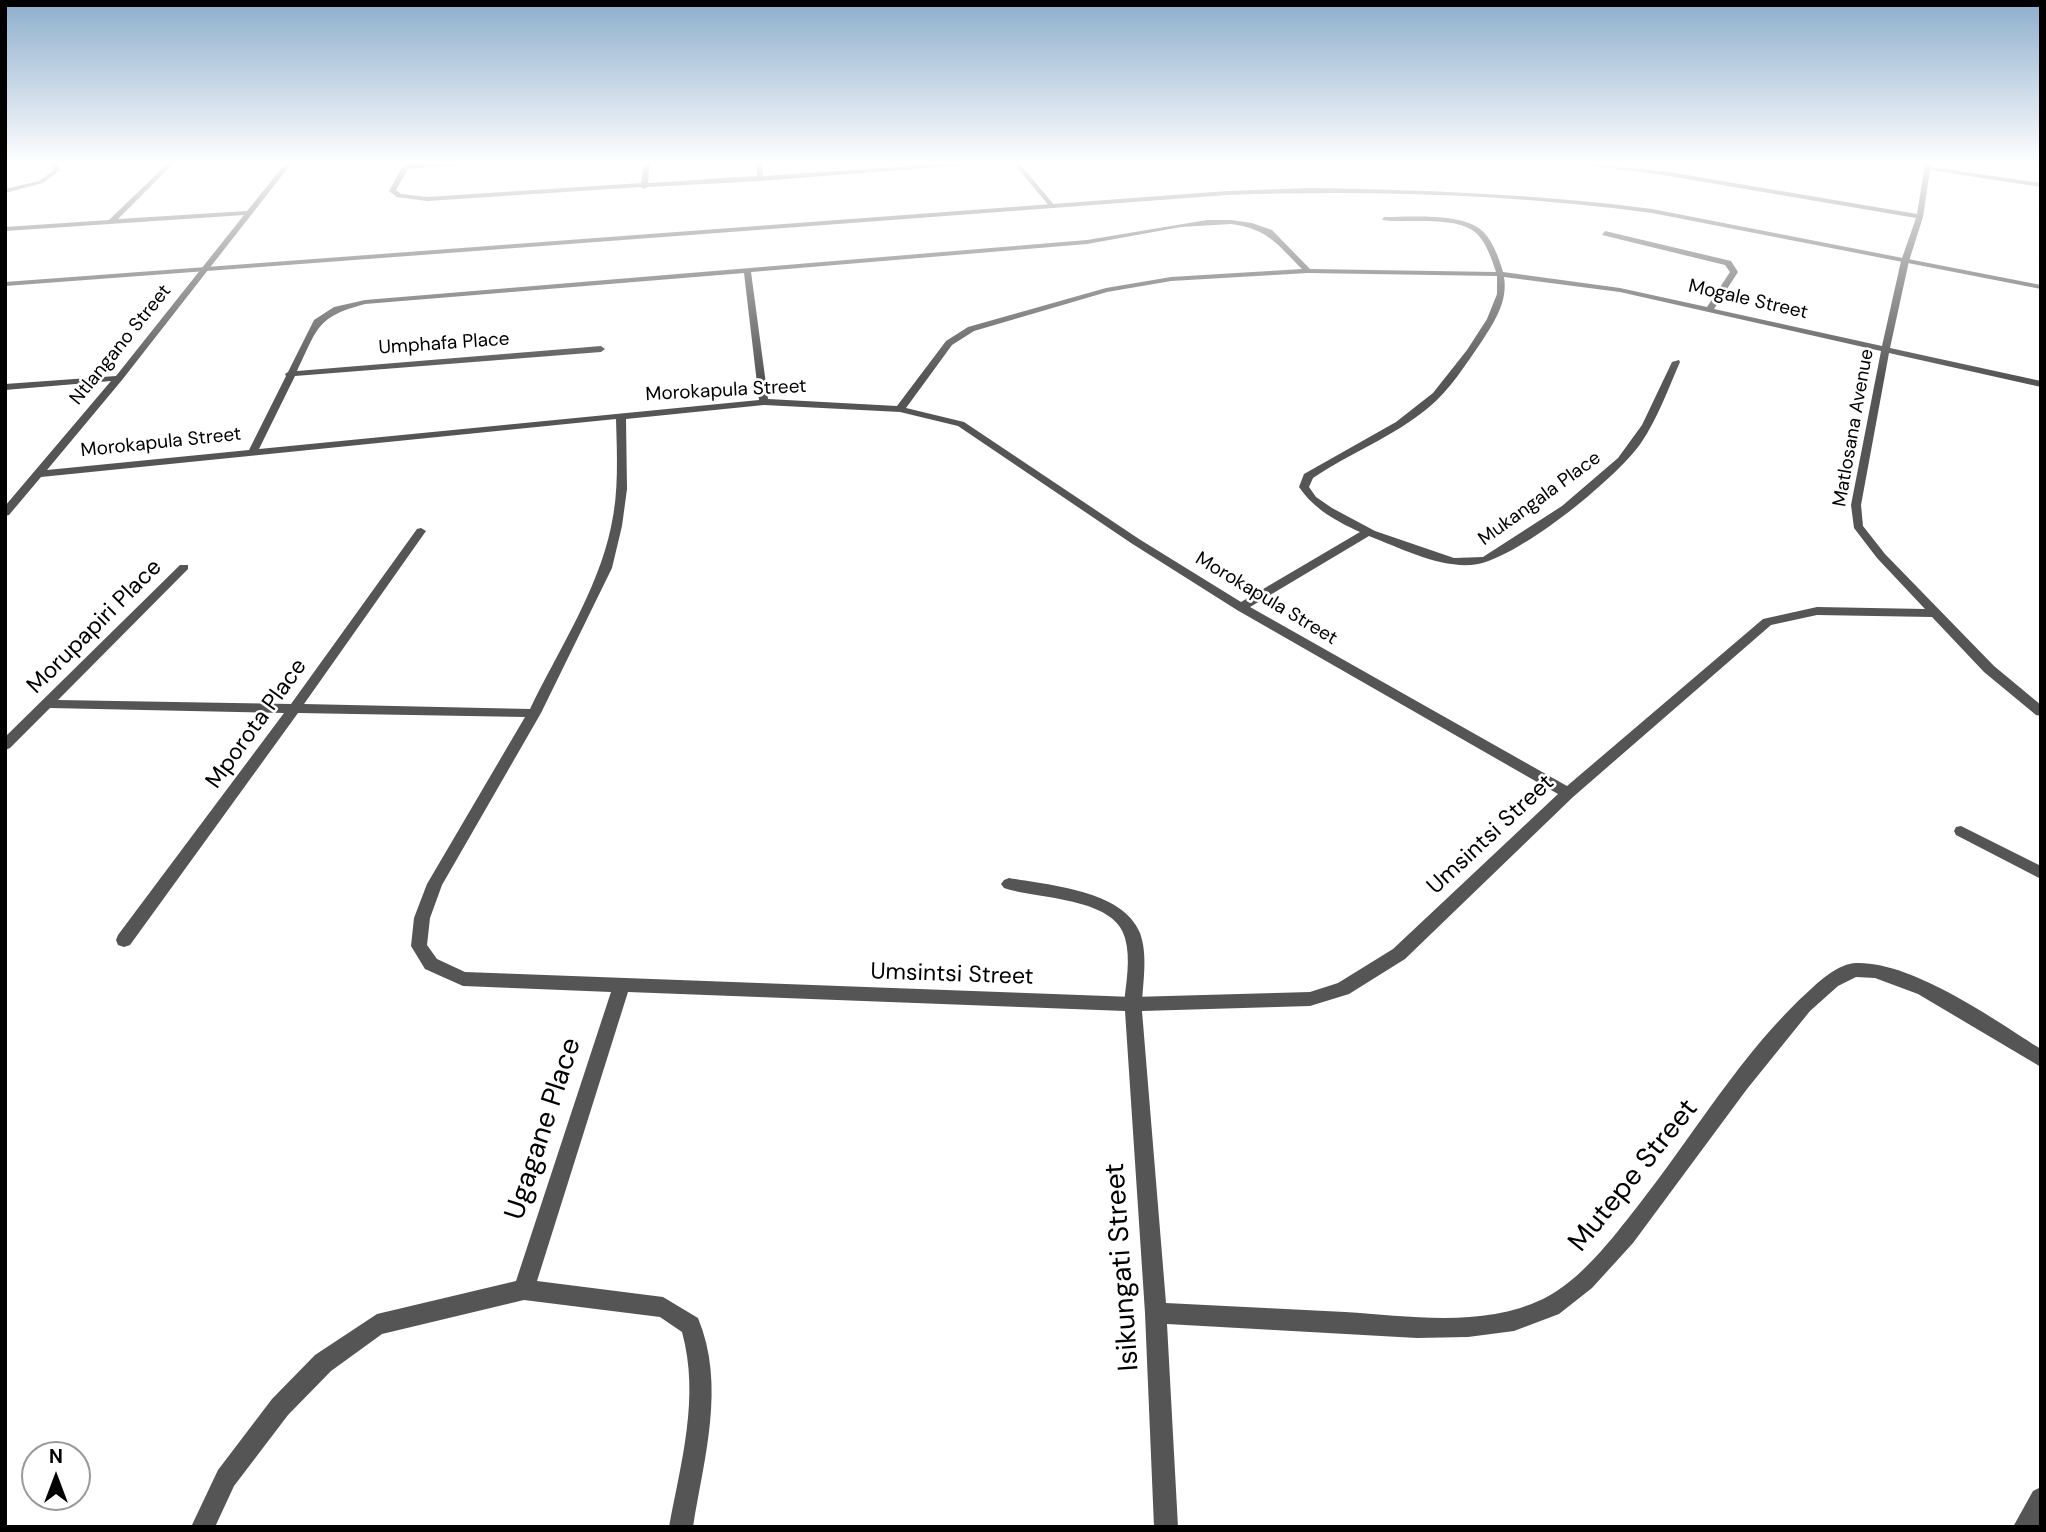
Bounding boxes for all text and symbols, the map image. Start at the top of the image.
street label: Mogale Street [1686,275,1810,325]
street label: Ntlangano Street [66,280,176,410]
street label: Umphafa Place [378,328,510,360]
street label: Matlosana Avenue [1829,347,1879,509]
street label: Morokapula Street [645,375,807,407]
street label: Morokapula Street [80,423,242,463]
street label: Mukangala Place [1474,447,1606,551]
street label: Morokapula Street [1191,548,1341,650]
street label: Morupapiri Place [22,554,168,700]
street label: Mporota Place [201,654,313,794]
street label: Umsintsi Street [1422,769,1560,901]
street label: Umsintsi Street [870,958,1034,992]
street label: Ugagane Place [499,1034,589,1224]
street label: Mutepe Street [1562,1093,1706,1259]
street label: Isikungati Street [1099,1162,1147,1372]
north arrow [21,1441,91,1511]
text: N [49,1444,63,1469]

